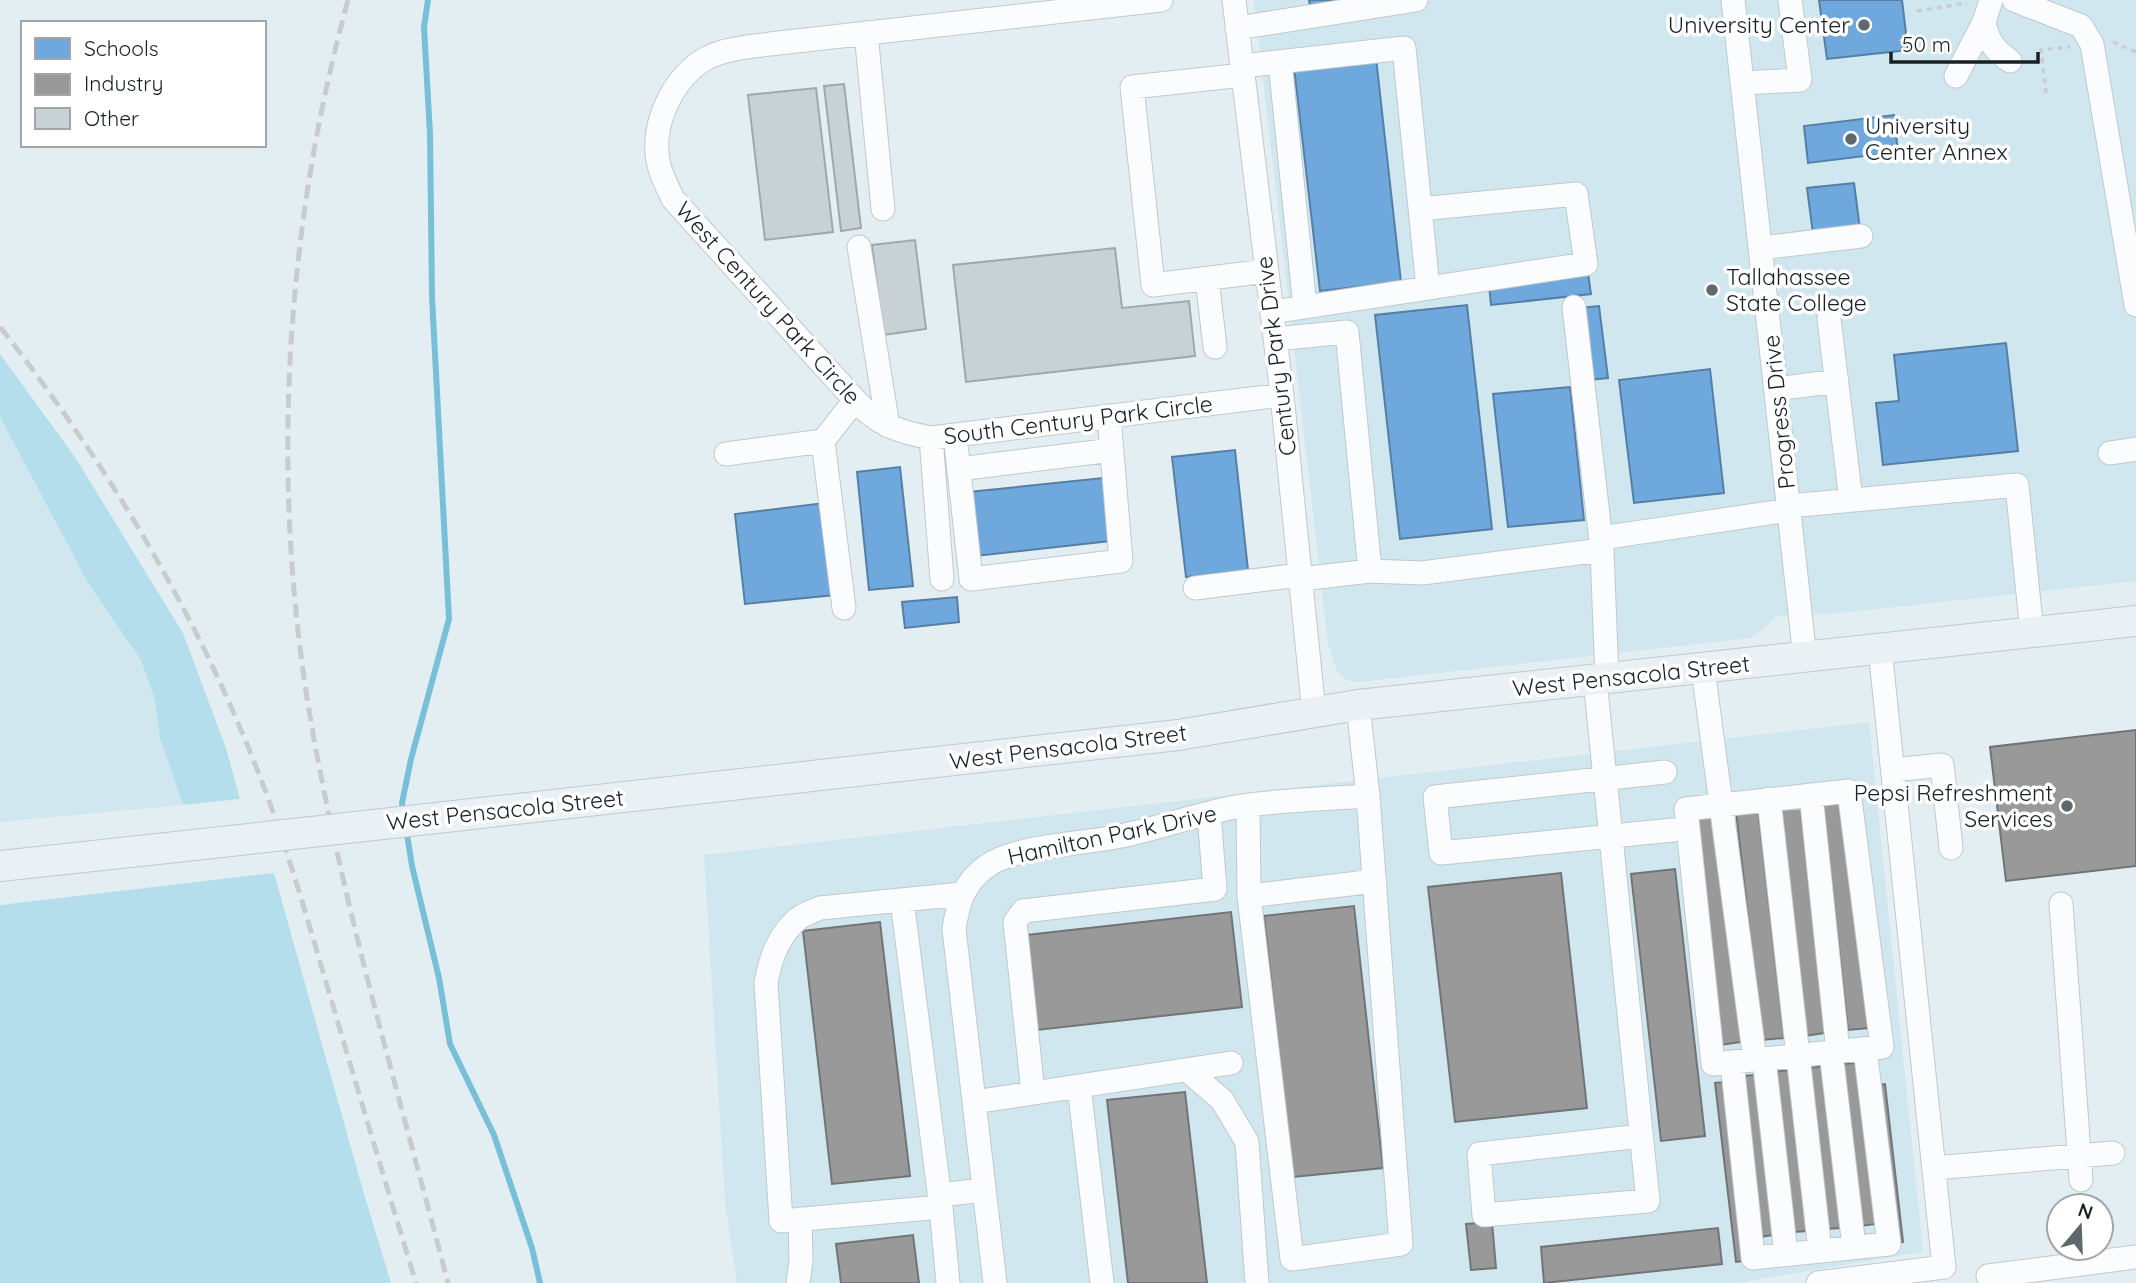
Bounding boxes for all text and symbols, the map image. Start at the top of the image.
place label: University Center [1668,10,1850,39]
marker: University Center [1856,17,1872,33]
legend [21,21,266,147]
scale bar [1891,21,2038,65]
text: 50 m [1902,31,1951,57]
text: Schools [84,35,159,61]
text: Industry [84,70,163,96]
text: Other [84,105,139,131]
place label: University Center Annex [1865,111,2008,166]
marker: University Center Annex [1843,131,1859,147]
street label: West Century Park Circle [669,195,867,410]
street label: Century Park Drive [1249,255,1302,457]
place label: Tallahassee State College [1726,262,1867,317]
marker: Tallahassee State College [1704,282,1720,298]
street label: Progress Drive [1756,334,1801,491]
street label: South Century Park Circle [942,389,1214,450]
street label: West Pensacola Street [1511,649,1751,702]
street label: West Pensacola Street [948,718,1188,775]
place label: Pepsi Refreshment Services [1854,778,2053,833]
street label: West Pensacola Street [385,783,625,836]
street label: Hamilton Park Drive [1005,798,1219,871]
marker: Pepsi Refreshment Services [2059,798,2075,814]
north arrow [2045,1192,2115,1262]
text: N [2075,1197,2096,1225]

